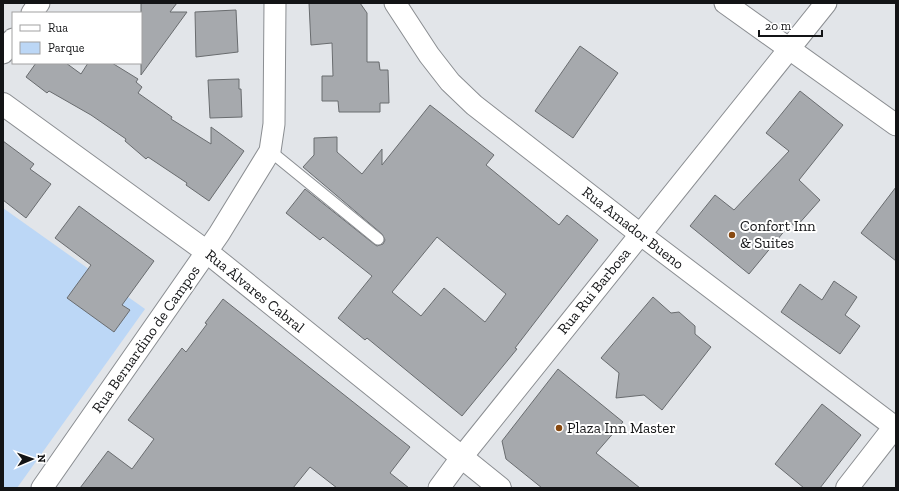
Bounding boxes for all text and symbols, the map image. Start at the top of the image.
legend [12,12,142,64]
scale bar [759,12,822,38]
text: 20 m [765,19,792,33]
text: Rua [48,21,68,35]
text: Parque [48,41,85,55]
street label: Rua Amador Bueno [579,183,688,273]
place label: Confort Inn & Suites [740,217,816,252]
marker: Confort Inn & Suites [727,230,737,240]
street label: Rua Rui Barbosa [554,244,634,338]
street label: Rua Álvares Cabral [202,246,308,336]
street label: Rua Bernardino de Campos [88,262,204,416]
place label: Plaza Inn Master [567,419,676,437]
marker: Plaza Inn Master [554,423,564,433]
north arrow [12,439,52,479]
text: N [35,454,48,464]

